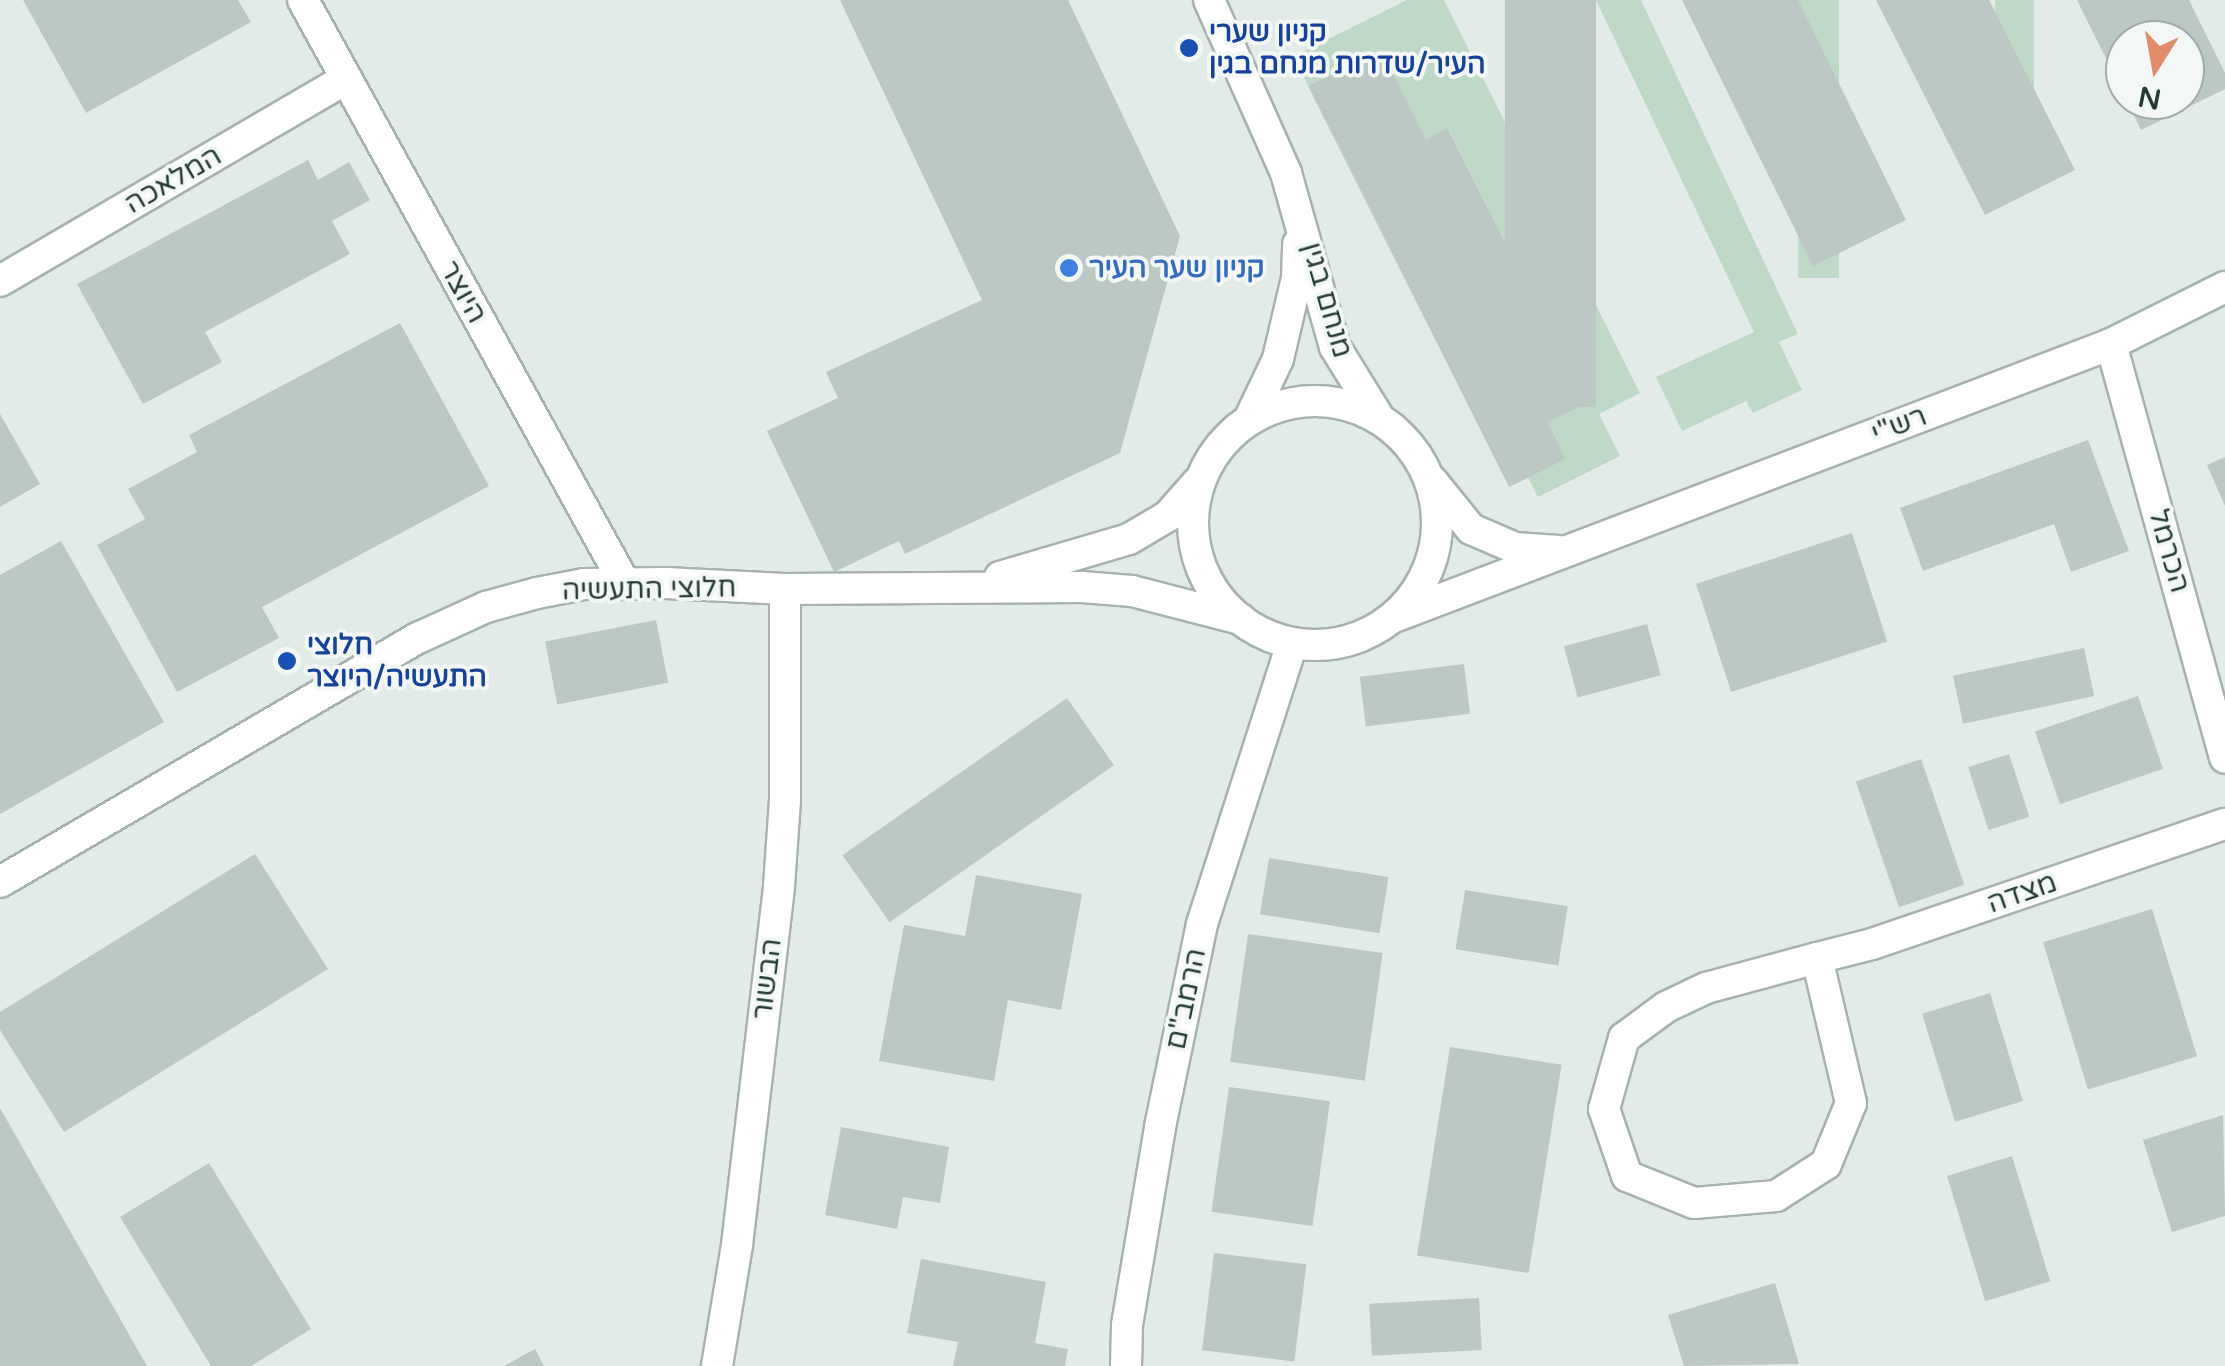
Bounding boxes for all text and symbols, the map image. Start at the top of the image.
place label: קניון שערי העיר/שדרות מנחם בגין [1209,15,1485,81]
north arrow [2105,20,2205,120]
marker: קניון שערי העיר/שדרות מנחם בגין [1178,37,1200,59]
text: N [2135,79,2164,116]
street label: המלאכה [119,139,227,221]
street label: מנחם בגין [1295,239,1359,361]
place label: קניון שער העיר [1089,251,1264,285]
street label: היוצר [432,255,494,329]
marker: קניון שער העיר [1058,257,1080,279]
street label: רש"י [1867,399,1931,451]
street label: הכרמל [2141,506,2197,596]
street label: חלוצי התעשיה [561,571,737,607]
place label: חלוצי התעשיה/היוצר [307,628,487,694]
marker: חלוצי התעשיה/היוצר [276,650,298,672]
street label: מצדה [1983,865,2061,921]
street label: הבשור [745,936,789,1022]
street label: הרמב"ם [1159,945,1213,1053]

